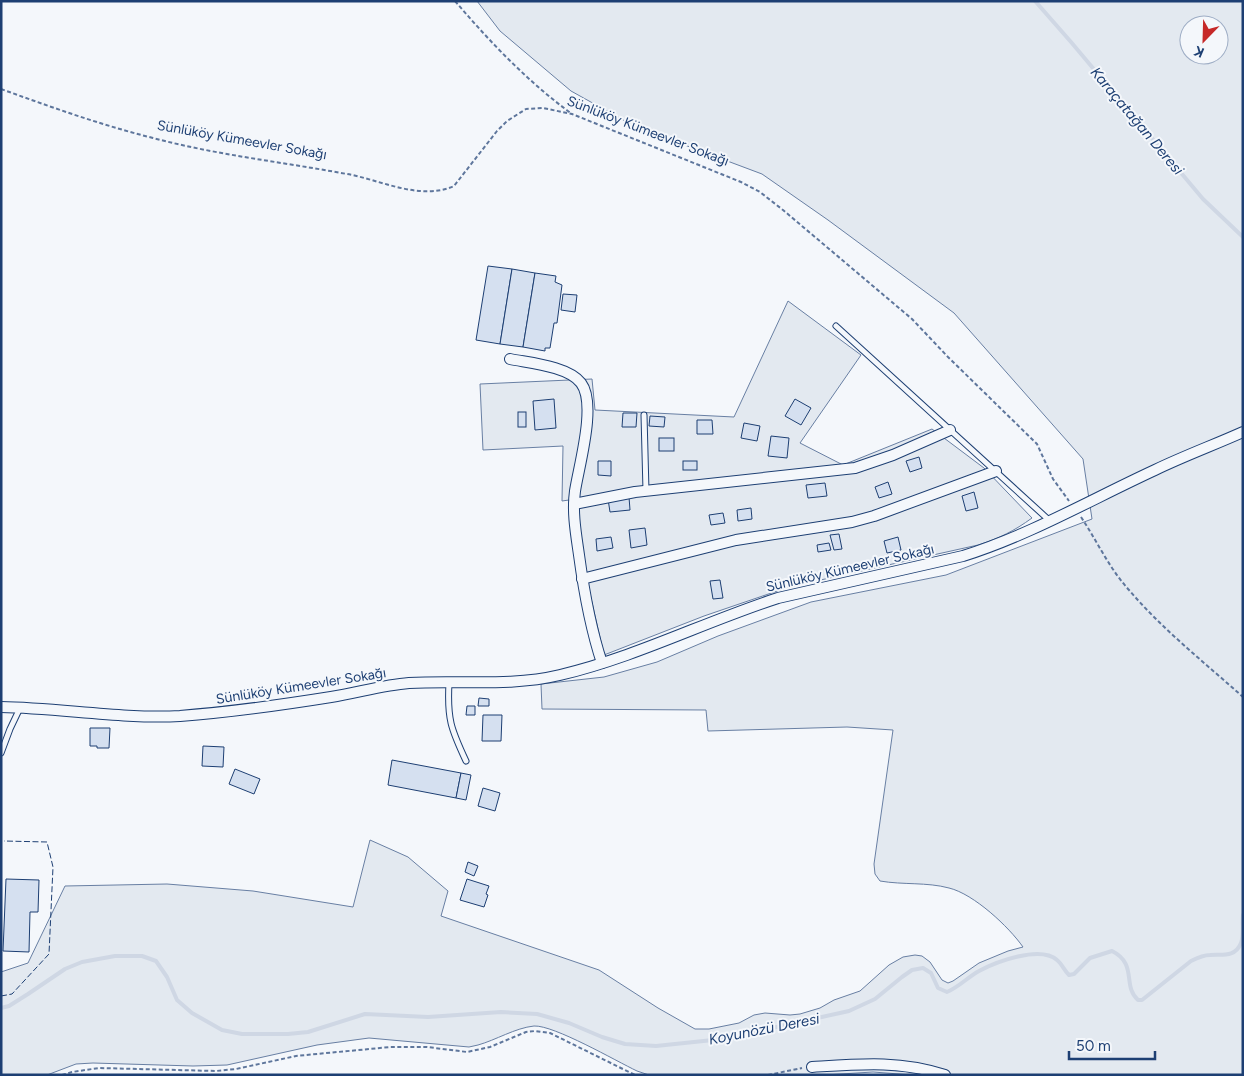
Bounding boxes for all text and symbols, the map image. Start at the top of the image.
north arrow [1179,15,1229,65]
text: K [1191,42,1207,61]
water label: Karaçatağan Deresi [1087,63,1188,179]
street label: Sünlüköy Kümeevler Sokağı [565,92,731,170]
street label: Sünlüköy Kümeevler Sokağı [156,117,328,163]
street label: Sünlüköy Kümeevler Sokağı [764,540,936,596]
street label: Sünlüköy Kümeevler Sokağı [215,664,387,708]
water label: Koyunözü Deresi [707,1009,822,1049]
scale bar [1069,1028,1155,1060]
text: 50 m [1076,1037,1111,1055]

